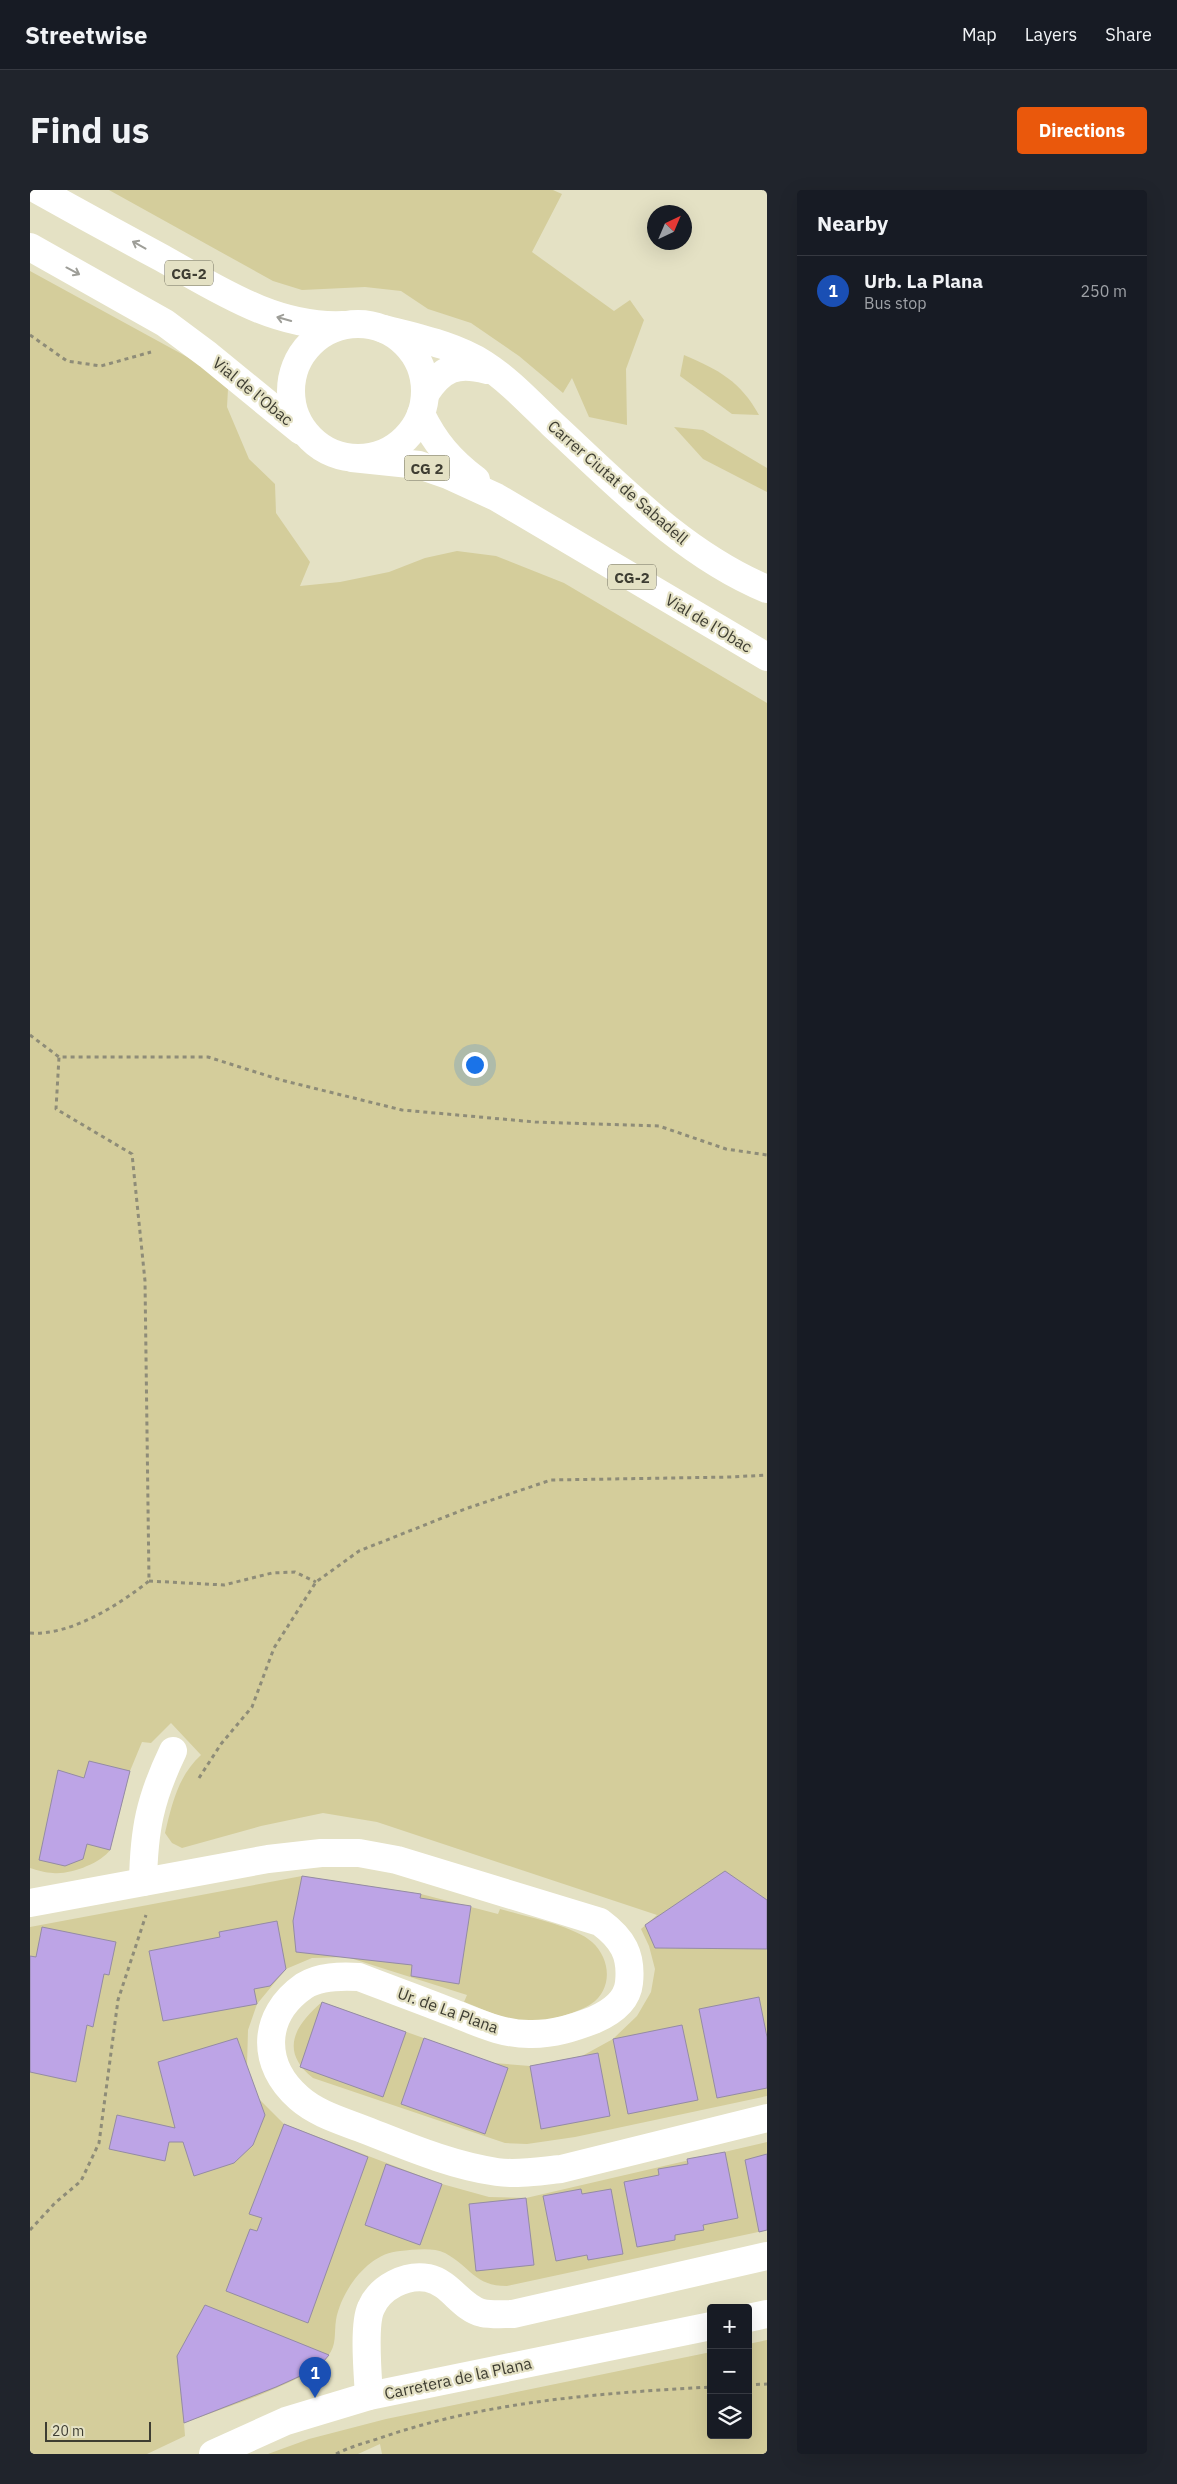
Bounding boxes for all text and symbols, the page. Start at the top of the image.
text: Streetwise [25,19,147,51]
text: Map [962,23,997,46]
text: Layers [1025,23,1077,46]
text: Share [1105,23,1152,46]
text: Find us [30,107,149,153]
button: Directions [1017,107,1147,154]
north arrow [647,205,692,250]
text: Nearby [817,209,888,237]
one-way arrow [132,240,146,250]
road number: CG-2 [165,260,213,286]
one-way arrow [65,266,80,276]
text: Urb. La Plana [864,269,983,293]
text: 1 [828,281,838,301]
text: 250 m [1080,281,1127,301]
text: Bus stop [864,293,927,313]
one-way arrow [276,313,292,323]
street label: Vial de l'Obac [209,353,297,429]
street label: Carrer Ciutat de Sabadell [544,416,692,548]
road number: CG 2 [404,456,450,480]
road number: CG-2 [608,564,656,590]
street label: Vial de l'Obac [662,589,756,657]
your location [462,1052,488,1078]
street label: Ur. de La Plana [395,1982,502,2038]
map controls [707,2304,752,2439]
button: + [707,2304,752,2349]
button: − [707,2349,752,2394]
street label: Carretera de la Plana [382,2353,534,2403]
pin: 1 [299,2357,331,2398]
button: layers [707,2394,752,2439]
scale bar [45,2419,151,2442]
text: 20 m [52,2422,84,2440]

